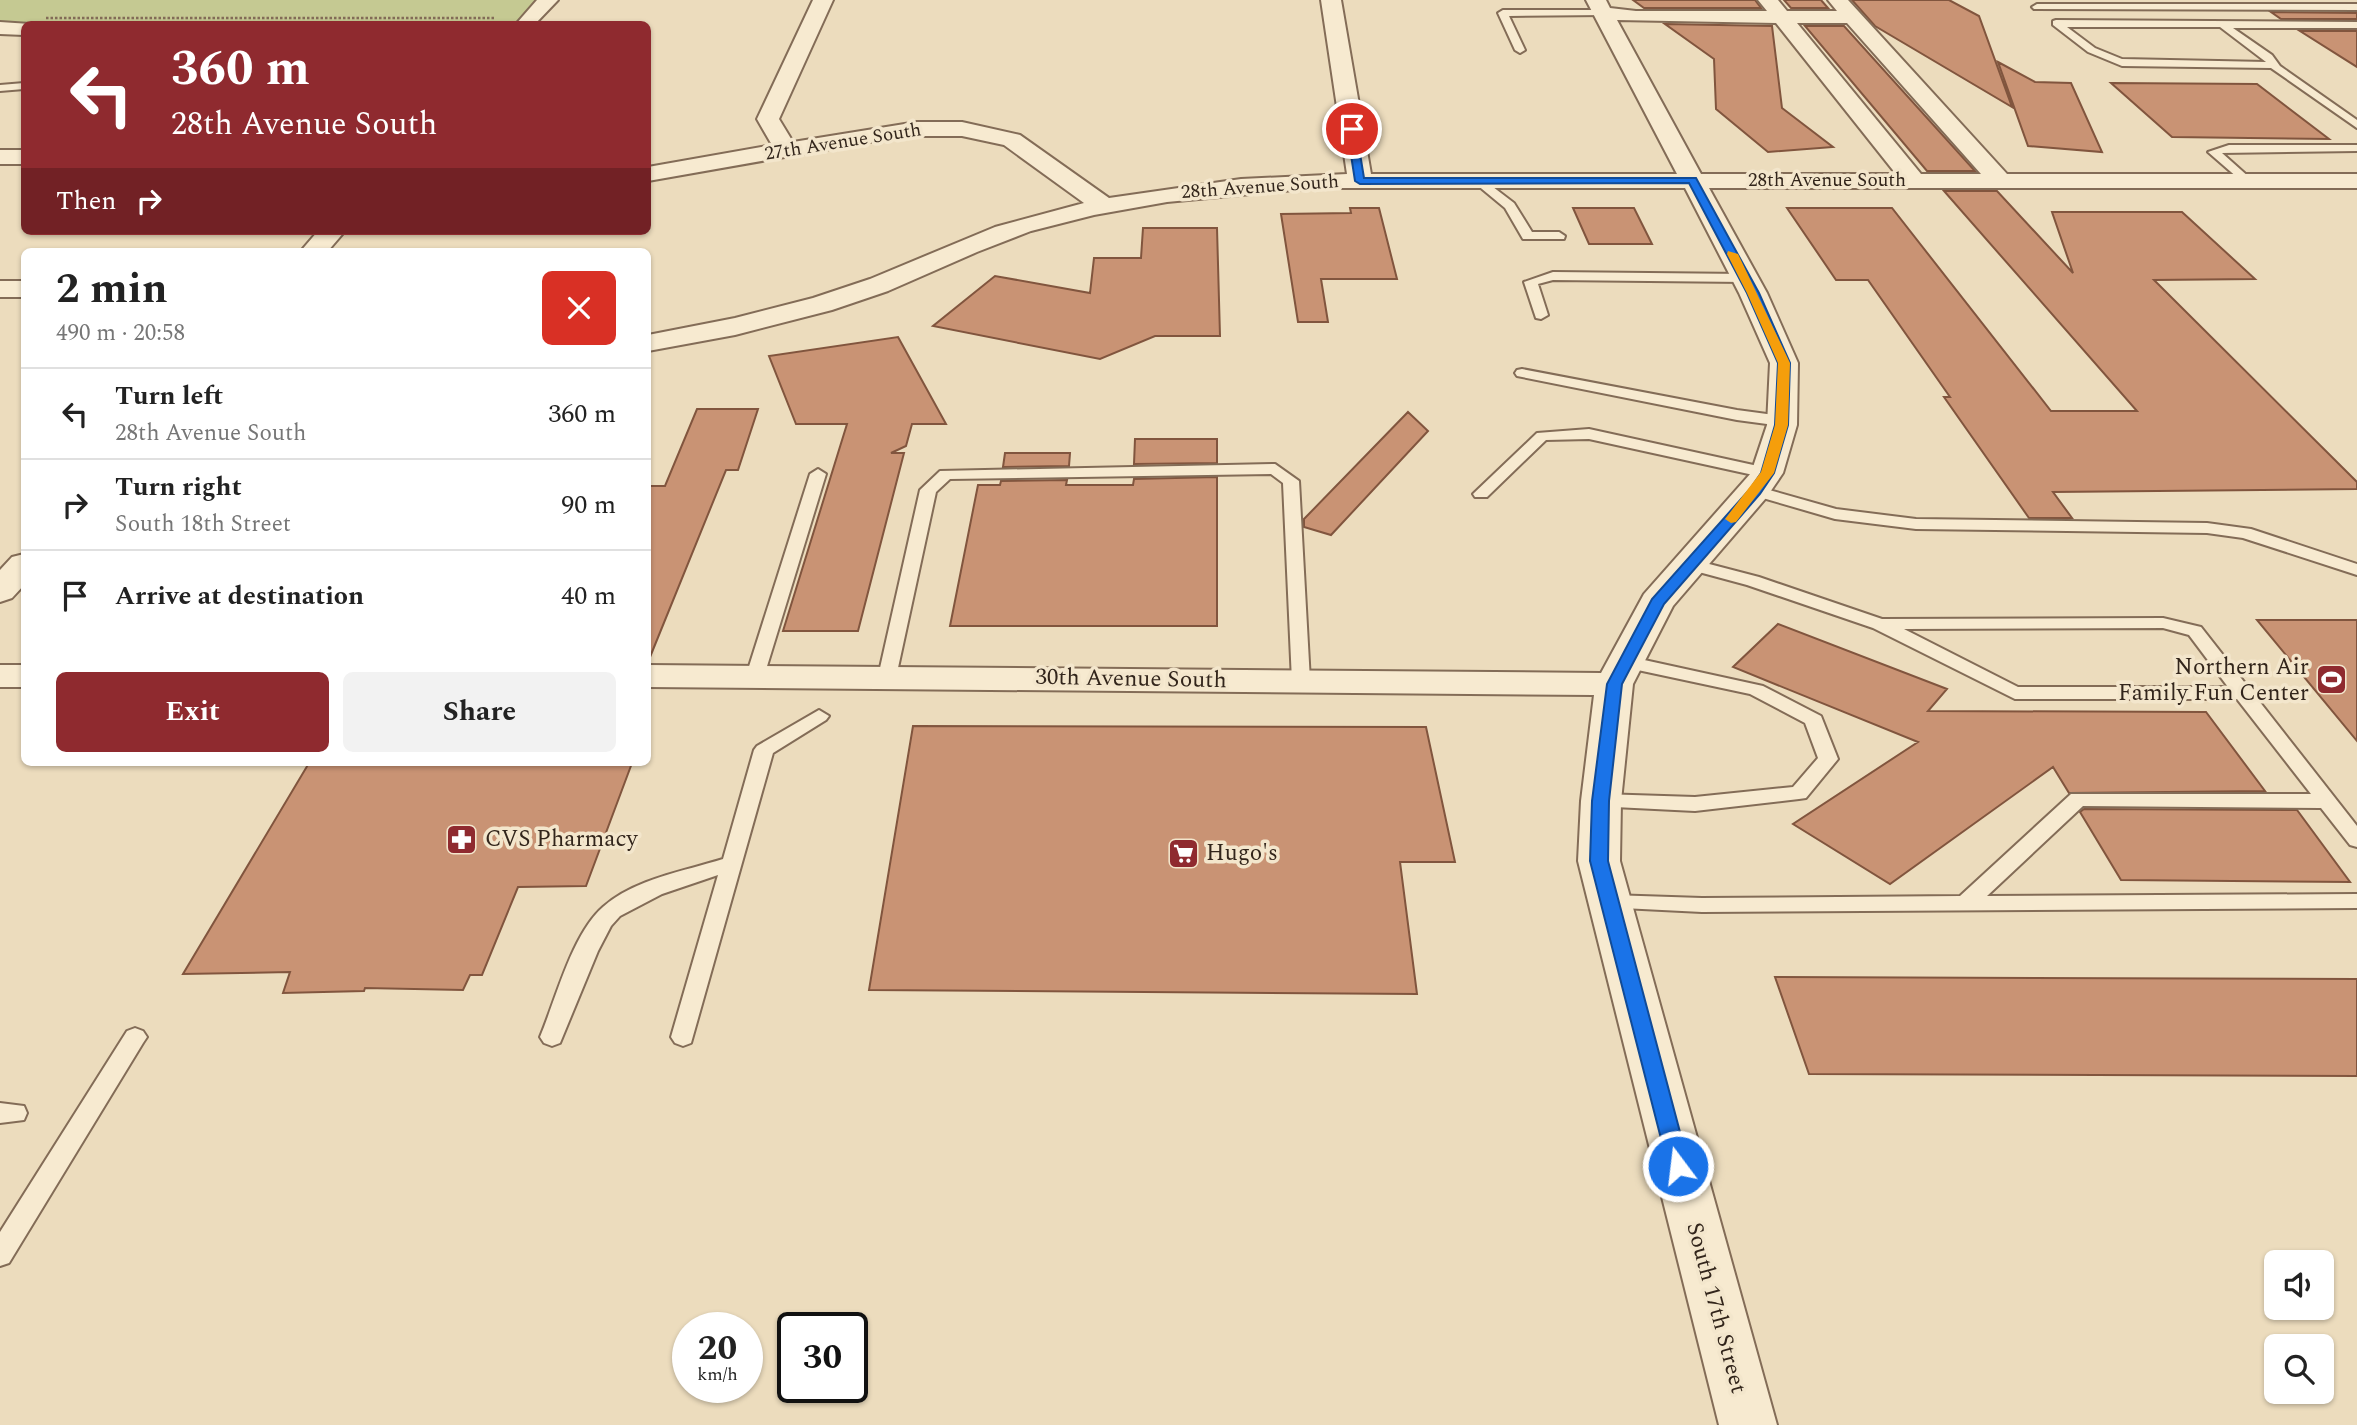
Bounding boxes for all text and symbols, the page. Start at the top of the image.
text: 360 m [171,32,310,107]
icon: left [56,49,147,140]
pin [1322,99,1382,159]
text: 28th Avenue South [171,100,437,149]
icon: arrive [1333,110,1371,148]
street label: 27th Avenue South [763,115,923,169]
street label: 28th Avenue South [1748,166,1906,195]
street label: 28th Avenue South [1180,167,1340,207]
text: Then [56,181,116,221]
icon: right [130,182,168,220]
text: 2 min [56,258,168,321]
button: close [542,271,616,345]
text: 490 m · 20:58 [56,316,185,351]
text: Turn left [115,376,223,416]
text: 360 m [548,394,616,434]
icon: left [56,395,94,433]
text: 28th Avenue South [115,416,306,451]
text: Turn right [115,467,242,507]
text: 90 m [561,485,616,525]
icon: right [56,486,94,524]
text: South 18th Street [115,507,291,542]
text: Arrive at destination [115,576,364,616]
text: 40 m [561,576,616,616]
icon: arrive [56,577,94,615]
place label: Northern Air Family Fun Center [2118,650,2309,711]
street label: 30th Avenue South [1035,660,1227,698]
sports icon: Northern Air Family Fun Center [2315,663,2349,697]
button: Exit [56,672,329,752]
button: Share [343,672,616,752]
pharmacy icon: CVS Pharmacy [445,822,479,856]
place label: CVS Pharmacy [485,822,638,857]
supermarket icon: Hugo's [1166,836,1200,870]
place label: Hugo's [1206,836,1278,871]
position arrow [1641,1129,1715,1203]
street label: South 17th Street [1676,1219,1756,1397]
map controls [2264,1250,2334,1404]
button: sound [2264,1250,2334,1320]
speed limit sign: 30 [777,1312,868,1403]
text: 20 [698,1322,737,1375]
button: search [2264,1334,2334,1404]
text: km/h [697,1361,738,1388]

